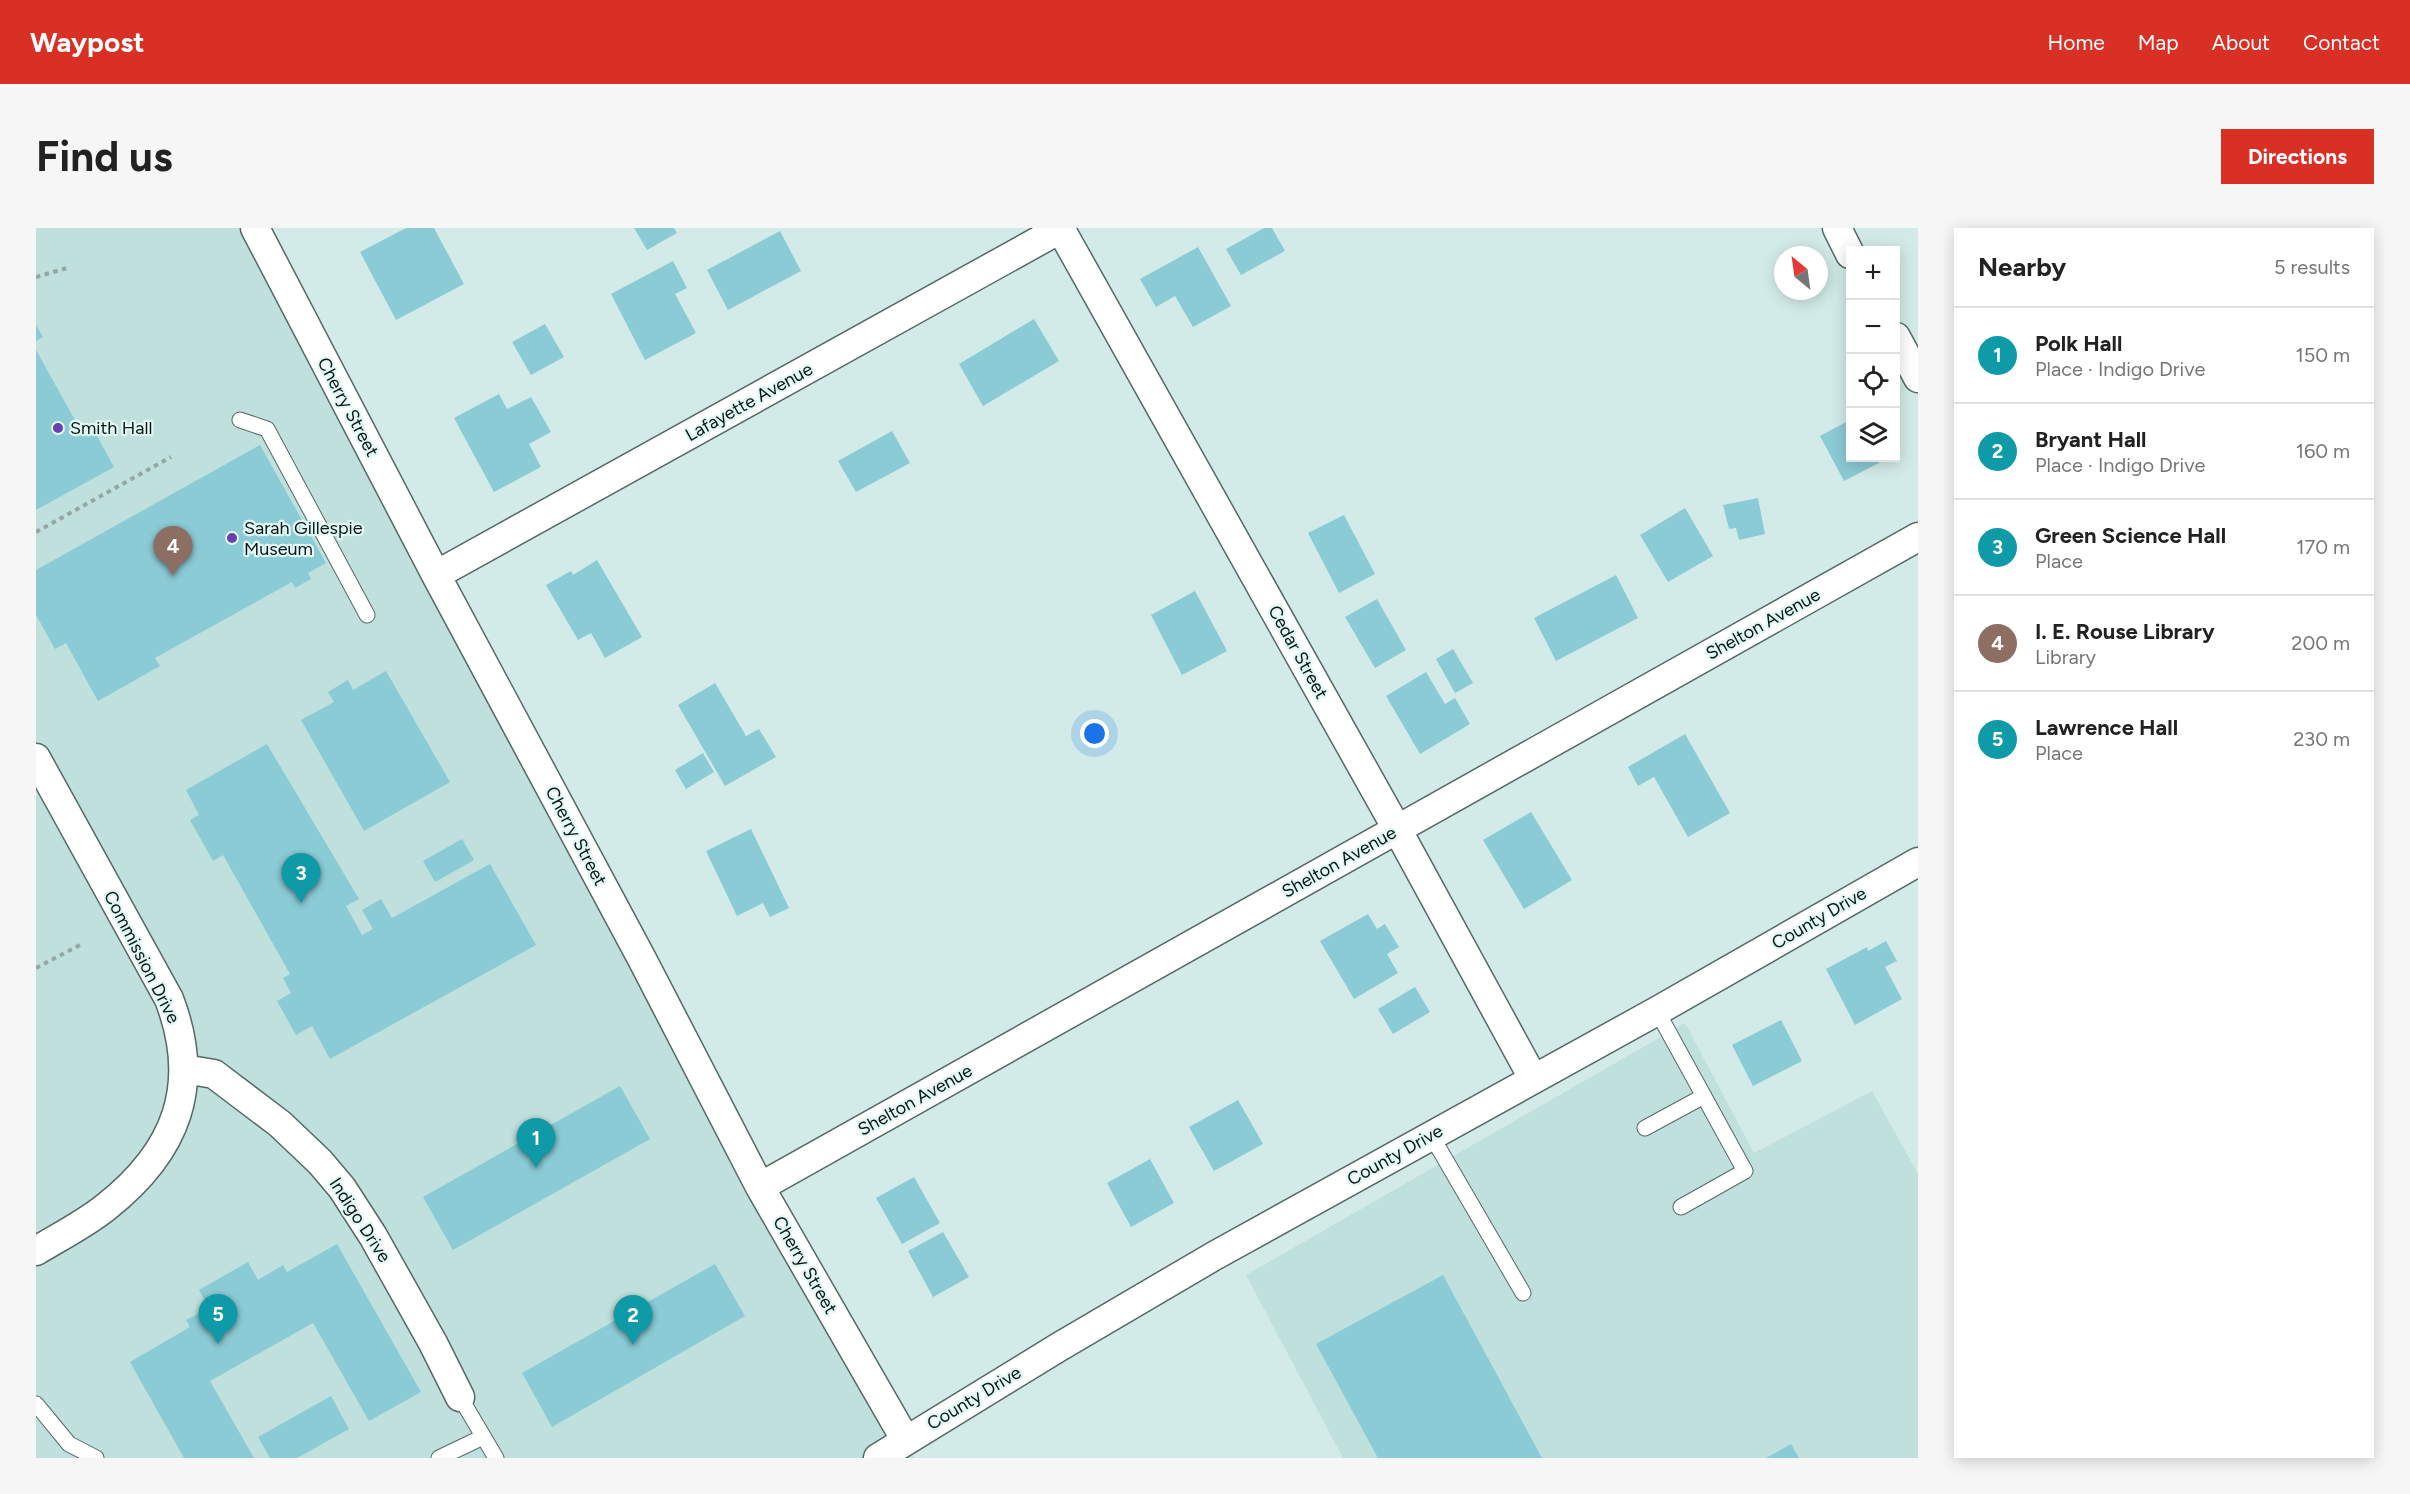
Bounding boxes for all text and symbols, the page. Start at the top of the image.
text: Waypost [30,25,144,59]
text: Home [2048,30,2105,55]
text: Map [2138,30,2179,55]
text: About [2212,30,2270,55]
text: Contact [2303,30,2380,55]
button: Directions [2221,129,2374,184]
text: Find us [36,131,173,182]
north arrow [1774,246,1828,300]
map controls [1846,246,1900,462]
button: + [1846,246,1900,300]
text: Nearby [1978,251,2066,283]
text: 5 results [2274,255,2350,279]
button: − [1846,300,1900,354]
text: Polk Hall [2035,330,2122,357]
text: 1 [1993,343,2002,367]
text: 150 m [2295,343,2350,367]
street label: Cherry Street [313,354,383,461]
button: locate [1846,354,1900,408]
text: Place · Indigo Drive [2035,357,2205,381]
street label: Lafayette Avenue [682,358,817,446]
button: layers [1846,408,1900,462]
place label: Smith Hall [70,417,152,439]
marker: Smith Hall [51,421,65,435]
text: Bryant Hall [2035,426,2146,453]
text: 2 [1992,439,2003,463]
text: 160 m [2296,439,2350,463]
text: Place · Indigo Drive [2035,453,2205,477]
place label: Sarah Gillespie Museum [244,517,363,560]
text: Green Science Hall [2035,522,2226,549]
pin: 4 [154,526,192,576]
marker: Sarah Gillespie Museum [225,531,239,545]
text: 3 [1992,535,2003,559]
text: 170 m [2296,535,2350,559]
text: Place [2035,549,2083,573]
street label: Shelton Avenue [1702,583,1824,665]
street label: Cedar Street [1263,601,1333,703]
text: I. E. Rouse Library [2035,618,2215,645]
text: 4 [1991,631,2004,655]
text: 200 m [2291,631,2350,655]
text: Library [2035,645,2096,669]
text: Lawrence Hall [2035,714,2178,741]
your location [1080,719,1109,748]
text: 5 [1992,727,2003,751]
text: 230 m [2293,727,2350,751]
text: Place [2035,741,2083,765]
street label: Cherry Street [541,783,611,890]
street label: Shelton Avenue [1278,821,1400,903]
pin: 3 [282,854,320,903]
street label: County Drive [1768,882,1870,954]
street label: Commission Drive [99,887,185,1027]
street label: Shelton Avenue [854,1059,976,1141]
pin: 1 [516,1118,556,1168]
street label: County Drive [1343,1120,1447,1190]
street label: Indigo Drive [324,1173,396,1267]
street label: Cherry Street [768,1212,842,1318]
pin: 5 [198,1294,237,1344]
pin: 2 [614,1296,652,1345]
street label: County Drive [923,1361,1025,1435]

